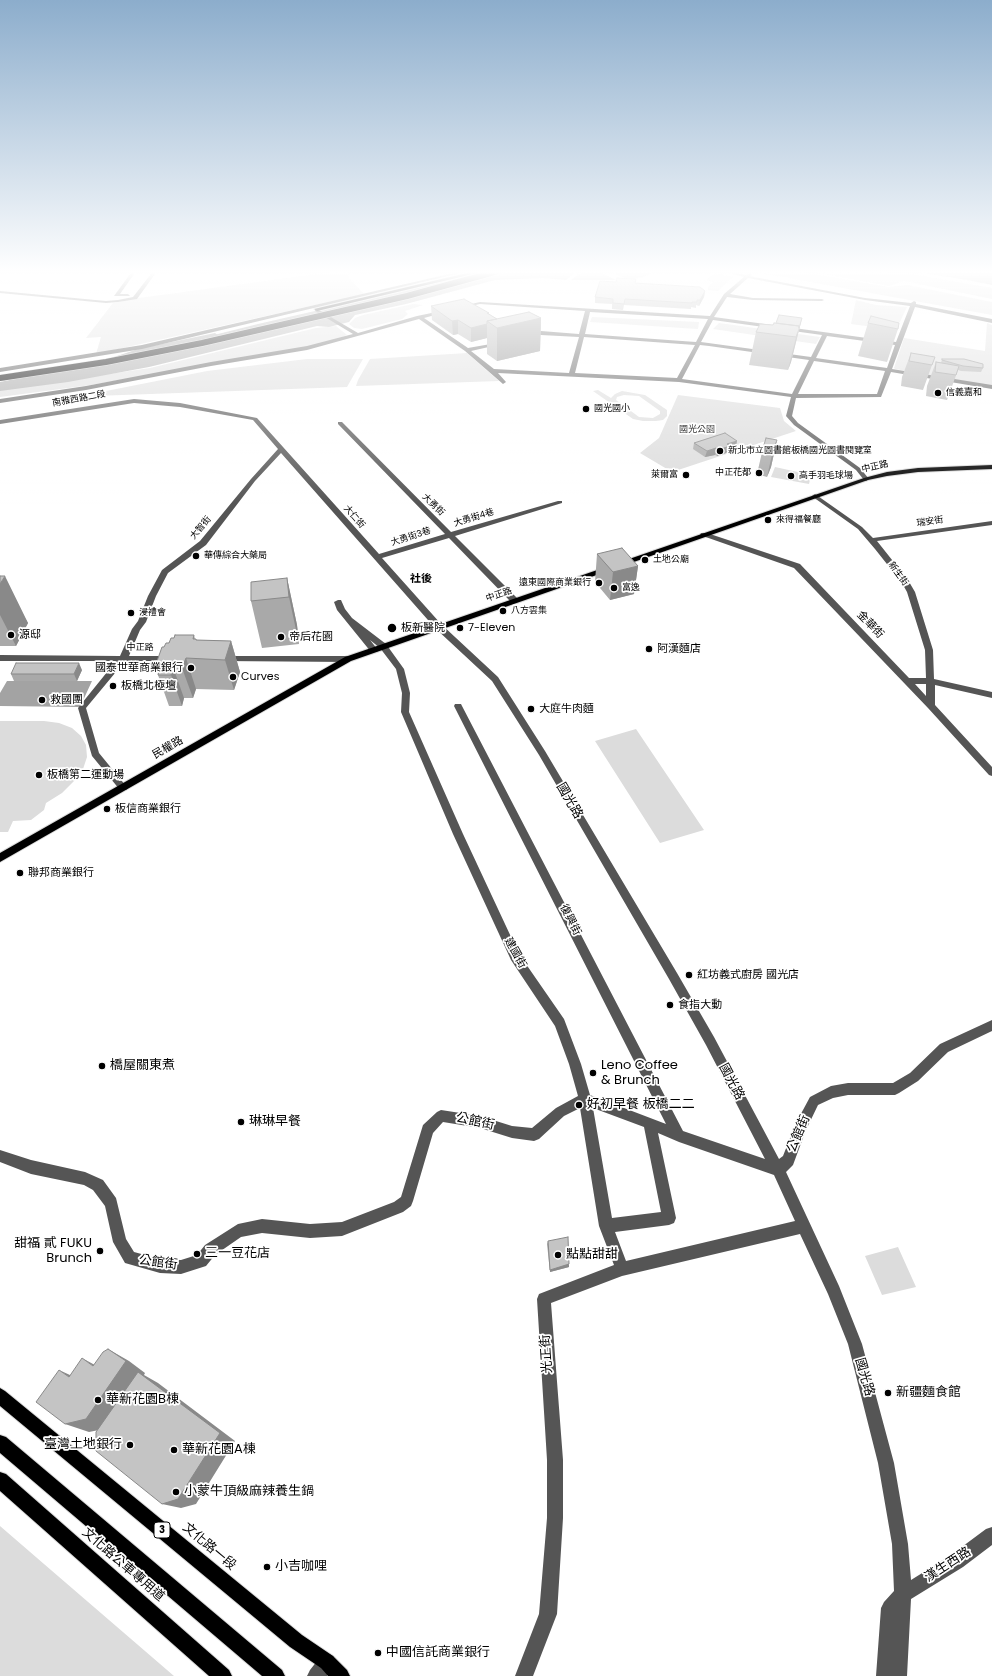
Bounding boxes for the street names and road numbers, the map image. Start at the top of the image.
street label: 南雅西路二段 [51,389,107,409]
street label: 中正路 [861,459,889,475]
street label: 大勇街 [420,492,446,518]
street label: 大仁街 [341,503,367,531]
street label: 大勇街4巷 [453,507,495,529]
street label: 大智街 [188,514,214,542]
street label: 瑞安街 [916,515,944,529]
street label: 大勇街3巷 [390,525,432,549]
street label: 新生街 [886,560,910,588]
street label: 中正路 [484,585,514,605]
street label: 金華街 [854,609,886,641]
street label: 中正路 [127,643,153,653]
street label: 民權路 [150,734,186,762]
street label: 國光路 [552,780,586,822]
street label: 復興街 [557,902,583,938]
street label: 建國街 [501,935,529,971]
street label: 國光路 [715,1061,747,1103]
street label: 公館街 [454,1110,496,1134]
street label: 公館街 [784,1113,814,1155]
street label: 公館街 [138,1253,178,1273]
street label: 光正街 [538,1334,556,1374]
street label: 國光路 [851,1356,877,1398]
street label: 文化路一段 [179,1520,239,1574]
road number: 3 [154,1522,170,1538]
street label: 文化路公車專用道 [79,1525,167,1605]
street label: 漢生西路 [922,1544,974,1586]

